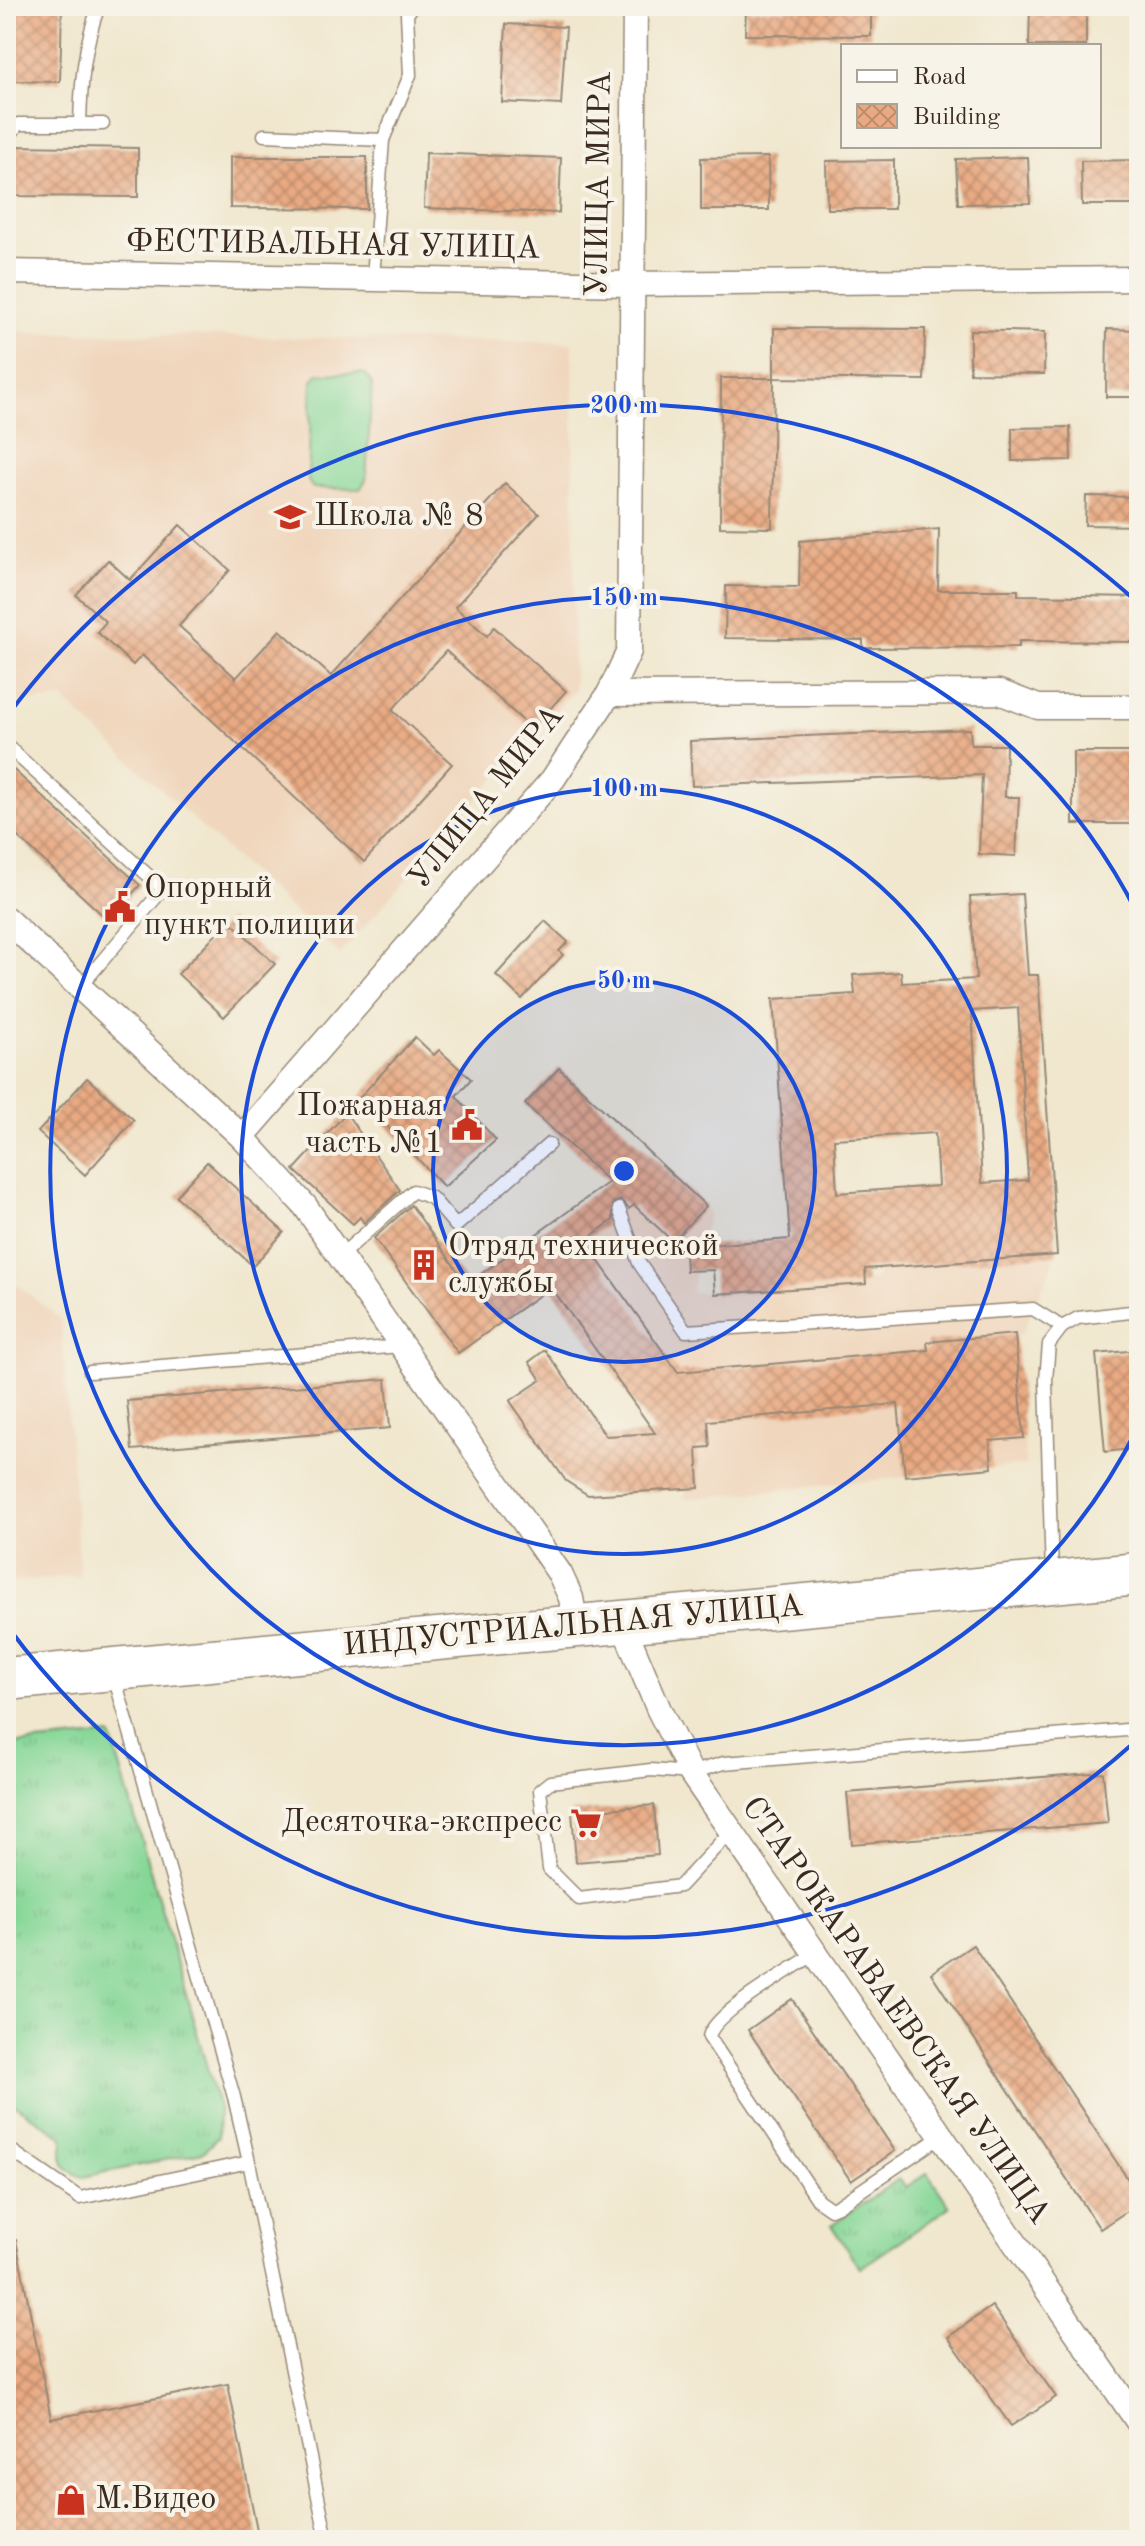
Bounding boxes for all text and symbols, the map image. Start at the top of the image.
legend [841,44,1101,148]
text: Road [913,66,966,90]
street label: УЛИЦА МИРА [582,71,618,297]
text: Building [913,106,1000,130]
street label: ФЕСТИВАЛЬНАЯ УЛИЦА [126,226,540,266]
text: 200 m [590,395,658,419]
school or university icon: Школа № 8 [273,500,307,534]
place label: Школа № 8 [314,501,484,533]
text: 150 m [590,586,658,611]
street label: УЛИЦА МИРА [404,700,570,896]
text: 100 m [590,778,658,802]
place label: Опорный пункт полиции [144,873,355,942]
public building icon: Опорный пункт полиции [103,890,137,924]
text: 50 m [597,969,651,994]
place label: Пожарная часть №1 [297,1091,443,1160]
public building icon: Пожарная часть №1 [450,1108,484,1142]
centre of rings [610,1157,638,1185]
place label: Отряд технической службы [448,1231,718,1300]
building icon: Отряд технической службы [407,1248,441,1282]
street label: ИНДУСТРИАЛЬНАЯ УЛИЦА [342,1591,804,1663]
street label: СТАРОКАРАВАЕВСКАЯ УЛИЦА [735,1792,1055,2230]
supermarket icon: Десяточка-экспресс [569,1806,603,1840]
place label: Десяточка-экспресс [281,1807,562,1839]
shop icon: М.Видео [54,2483,88,2517]
place label: М.Видео [95,2484,216,2516]

